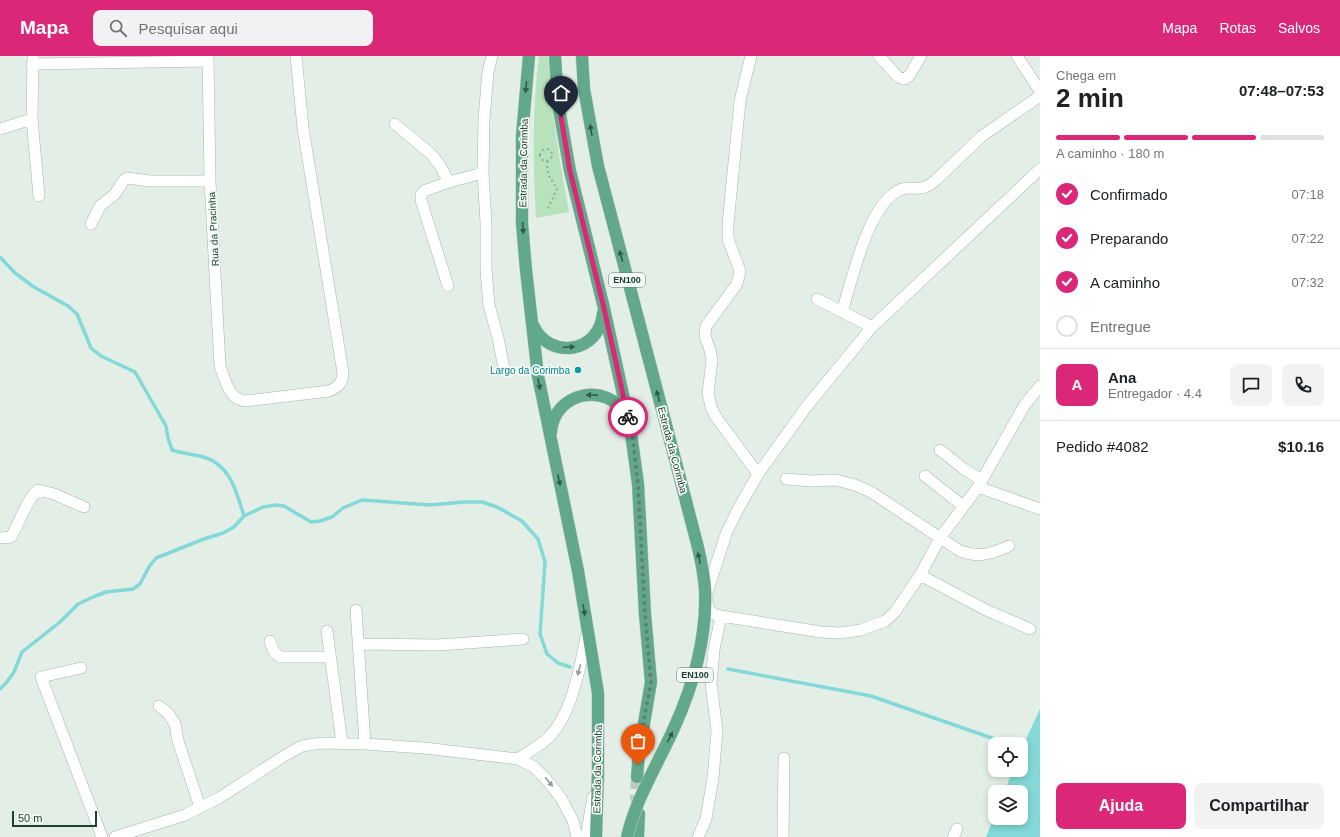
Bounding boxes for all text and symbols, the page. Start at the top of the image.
search box [93,10,373,46]
text: Mapa [20,17,69,38]
icon: search [107,17,129,39]
text: Pesquisar aqui [139,20,238,37]
text: Mapa [1162,20,1197,36]
text: Rotas [1219,20,1256,36]
text: Salvos [1278,20,1320,36]
text: Chega em [1056,68,1116,83]
pin [544,76,578,117]
one-way arrow [522,81,529,93]
icon: home [550,82,572,104]
text: 07:48–07:53 [1239,82,1324,99]
text: 2 min [1056,83,1124,113]
street label: Estrada da Corimba [517,118,530,208]
one-way arrow [588,124,594,136]
text: A caminho · 180 m [1056,146,1164,161]
icon: check [1056,183,1078,205]
text: Confirmado [1090,186,1168,203]
text: 07:18 [1291,187,1324,202]
street label: Rua da Pracinha [206,191,221,266]
one-way arrow [519,222,526,234]
icon: check [1056,227,1078,249]
text: Preparando [1090,230,1168,247]
text: 07:22 [1291,231,1324,246]
one-way arrow [618,250,624,262]
icon: check [1056,271,1078,293]
road number: EN100 [609,273,645,287]
text: A caminho [1090,274,1160,291]
text: 07:32 [1291,275,1324,290]
text: Entregue [1090,318,1151,335]
one-way arrow [563,344,575,351]
button: chat [1230,364,1272,406]
button: phone [1282,364,1324,406]
place label: Largo da Corimba [490,365,570,376]
marker: Largo da Corimba [573,365,583,375]
text: Ana [1108,369,1136,386]
text: A [1072,376,1082,393]
one-way arrow [537,378,543,390]
text: Entregador · 4.4 [1108,386,1202,401]
one-way arrow [655,389,661,401]
one-way arrow [585,392,598,398]
courier [608,397,648,437]
icon: bike [617,406,639,428]
street label: Estrada da Corimba [656,406,689,495]
text: Pedido #4082 [1056,438,1149,455]
text: $10.16 [1278,438,1324,455]
one-way arrow [556,473,562,486]
one-way arrow [696,551,702,564]
one-way arrow [581,604,587,616]
one-way arrow [575,664,581,677]
road number: EN100 [677,668,713,682]
street label: Estrada da Corimba [591,724,604,814]
pin [621,724,655,765]
icon: bag [627,730,649,752]
one-way arrow [667,731,673,743]
map controls [988,737,1028,825]
button: locate [988,737,1028,777]
one-way arrow [544,777,553,788]
button: Ajuda [1056,783,1186,829]
button: Compartilhar [1194,783,1324,829]
button: layers [988,785,1028,825]
scale bar [12,809,97,828]
text: 50 m [18,812,42,824]

